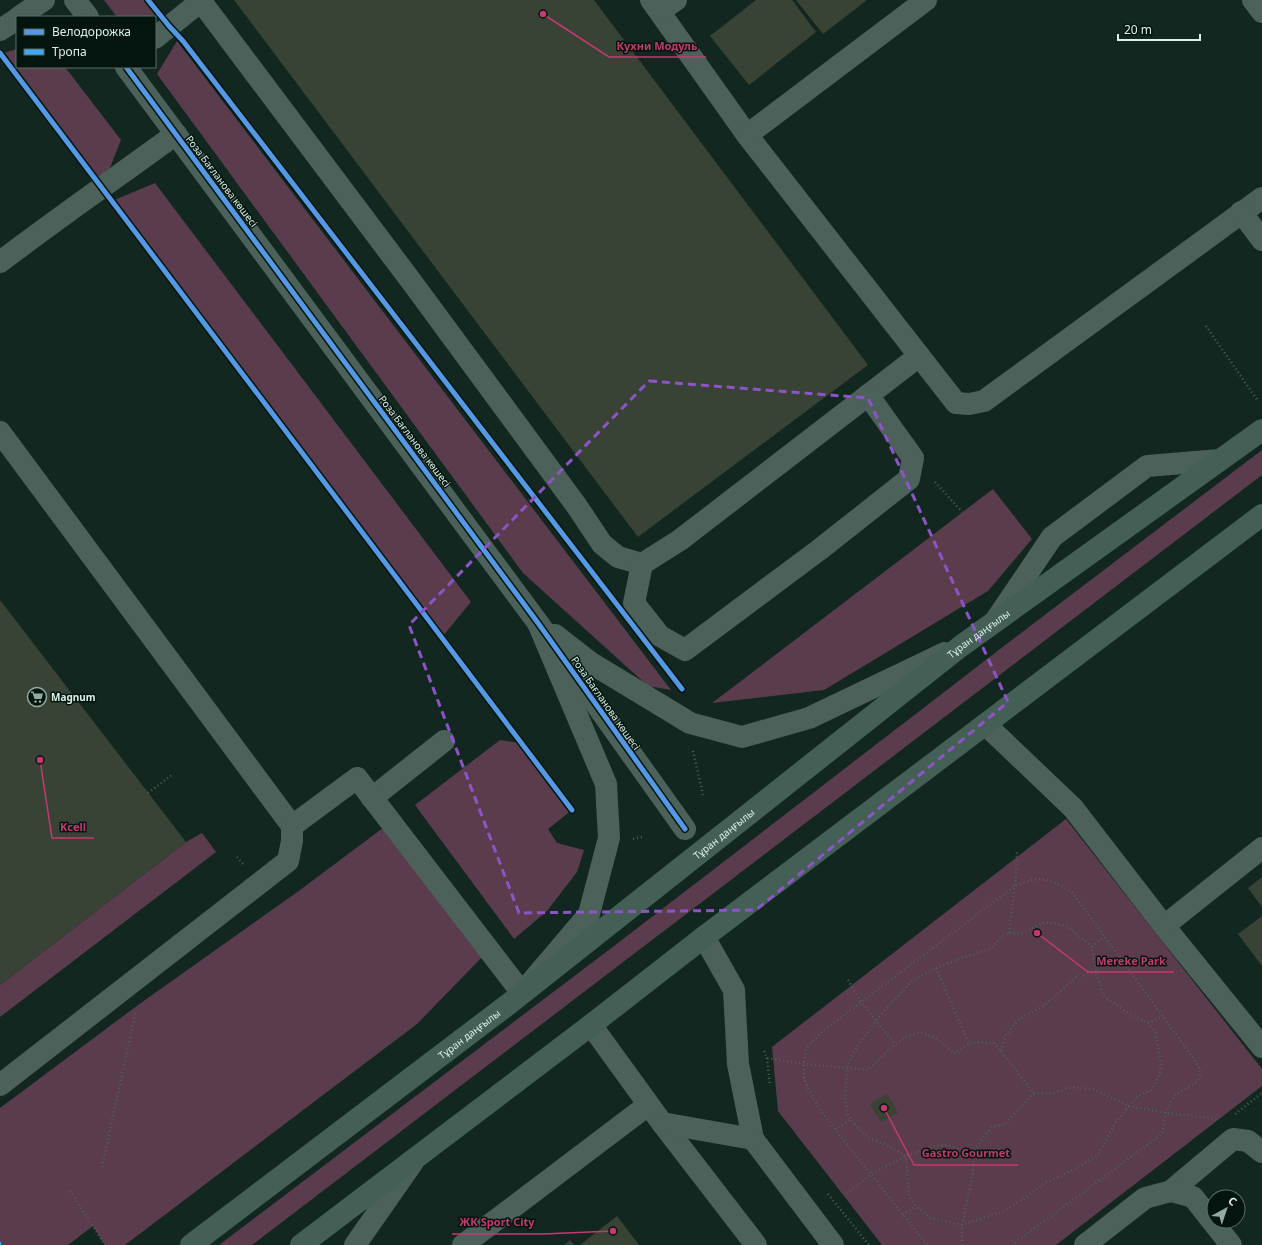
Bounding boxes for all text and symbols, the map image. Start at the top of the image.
legend [16,16,156,68]
scale bar [1118,16,1200,42]
text: 20 m [1124,21,1152,38]
text: Велодорожка [52,23,131,40]
callout: Кухни Модуль [609,34,706,57]
text: Кухни Модуль [617,38,698,53]
text: Тропа [52,43,87,60]
street label: Роза Бағланова көшесі [183,132,261,230]
street label: Роза Бағланова көшесі [376,392,454,490]
street label: Тұран даңғылы [944,606,1013,661]
street label: Роза Бағланова көшесі [568,653,644,753]
supermarket icon: Magnum [26,686,48,708]
place label: Magnum [51,690,96,704]
street label: Тұран даңғылы [690,805,757,862]
callout: Kcell [52,815,94,838]
text: Kcell [60,819,86,834]
callout: Mereke Park [1088,949,1174,972]
text: Mereke Park [1096,953,1166,968]
street label: Тұран даңғылы [435,1006,503,1062]
callout: Gastro Gourmet [914,1142,1018,1165]
text: Gastro Gourmet [922,1145,1010,1160]
north arrow [1206,1189,1246,1229]
text: С [1225,1193,1240,1209]
callout: ЖК Sport City [452,1211,543,1234]
text: ЖК Sport City [459,1214,535,1229]

